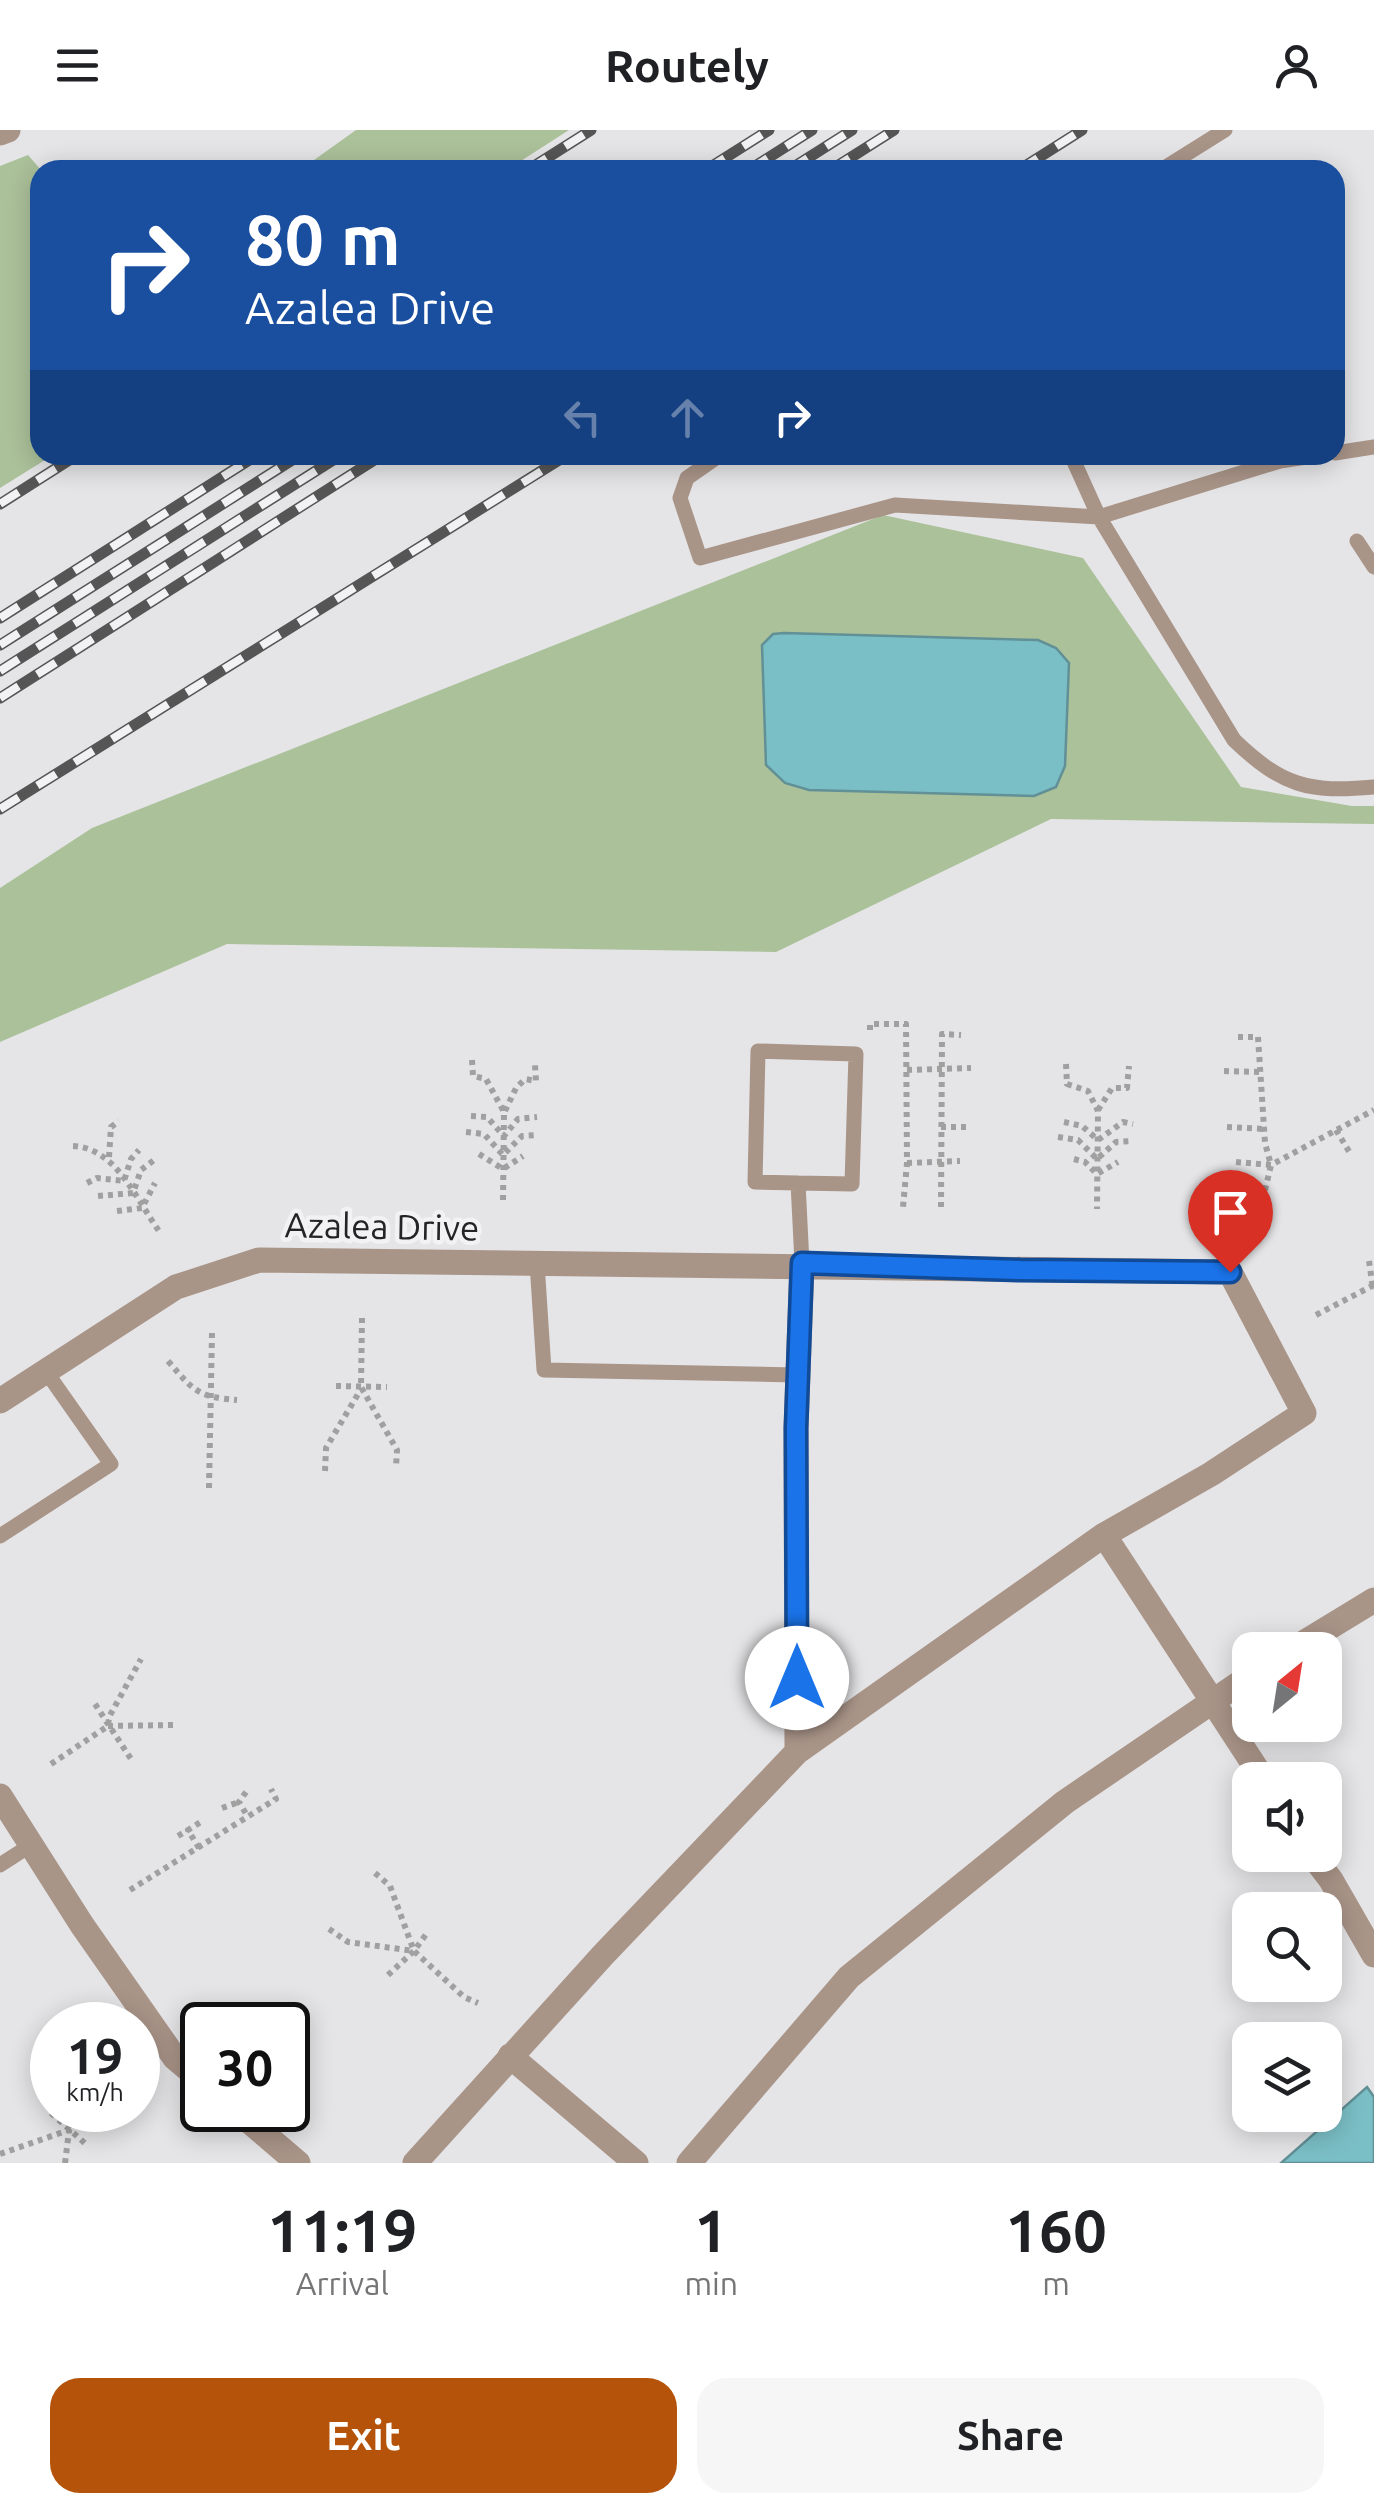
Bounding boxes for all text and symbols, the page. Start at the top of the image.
icon: menu [50,38,105,93]
icon: person [1269,38,1324,93]
text: Routely [605,40,769,91]
icon: right [80,200,210,330]
text: 80 m [245,200,401,278]
text: Azalea Drive [245,282,495,333]
icon: left [555,390,610,445]
icon: ahead [660,390,715,445]
icon: right [765,390,820,445]
pin [1188,1170,1273,1273]
icon: arrive [1203,1185,1258,1240]
street label: Azalea Drive [284,1204,480,1248]
position arrow [745,1626,849,1730]
north arrow [1232,1632,1342,1742]
map controls [1232,1632,1342,2132]
button: sound [1232,1762,1342,1872]
button: search [1232,1892,1342,2002]
speed limit sign: 30 [180,2002,310,2132]
button: layers [1232,2022,1342,2132]
text: 19 [67,2027,123,2083]
text: km/h [66,2078,124,2106]
text: 11:19 [267,2196,417,2263]
text: 1 [694,2196,728,2263]
text: 160 [1005,2196,1107,2263]
text: Arrival [296,2265,389,2301]
text: min [684,2265,738,2301]
text: m [1042,2265,1070,2301]
button: Exit [50,2378,677,2493]
button: Share [697,2378,1324,2493]

